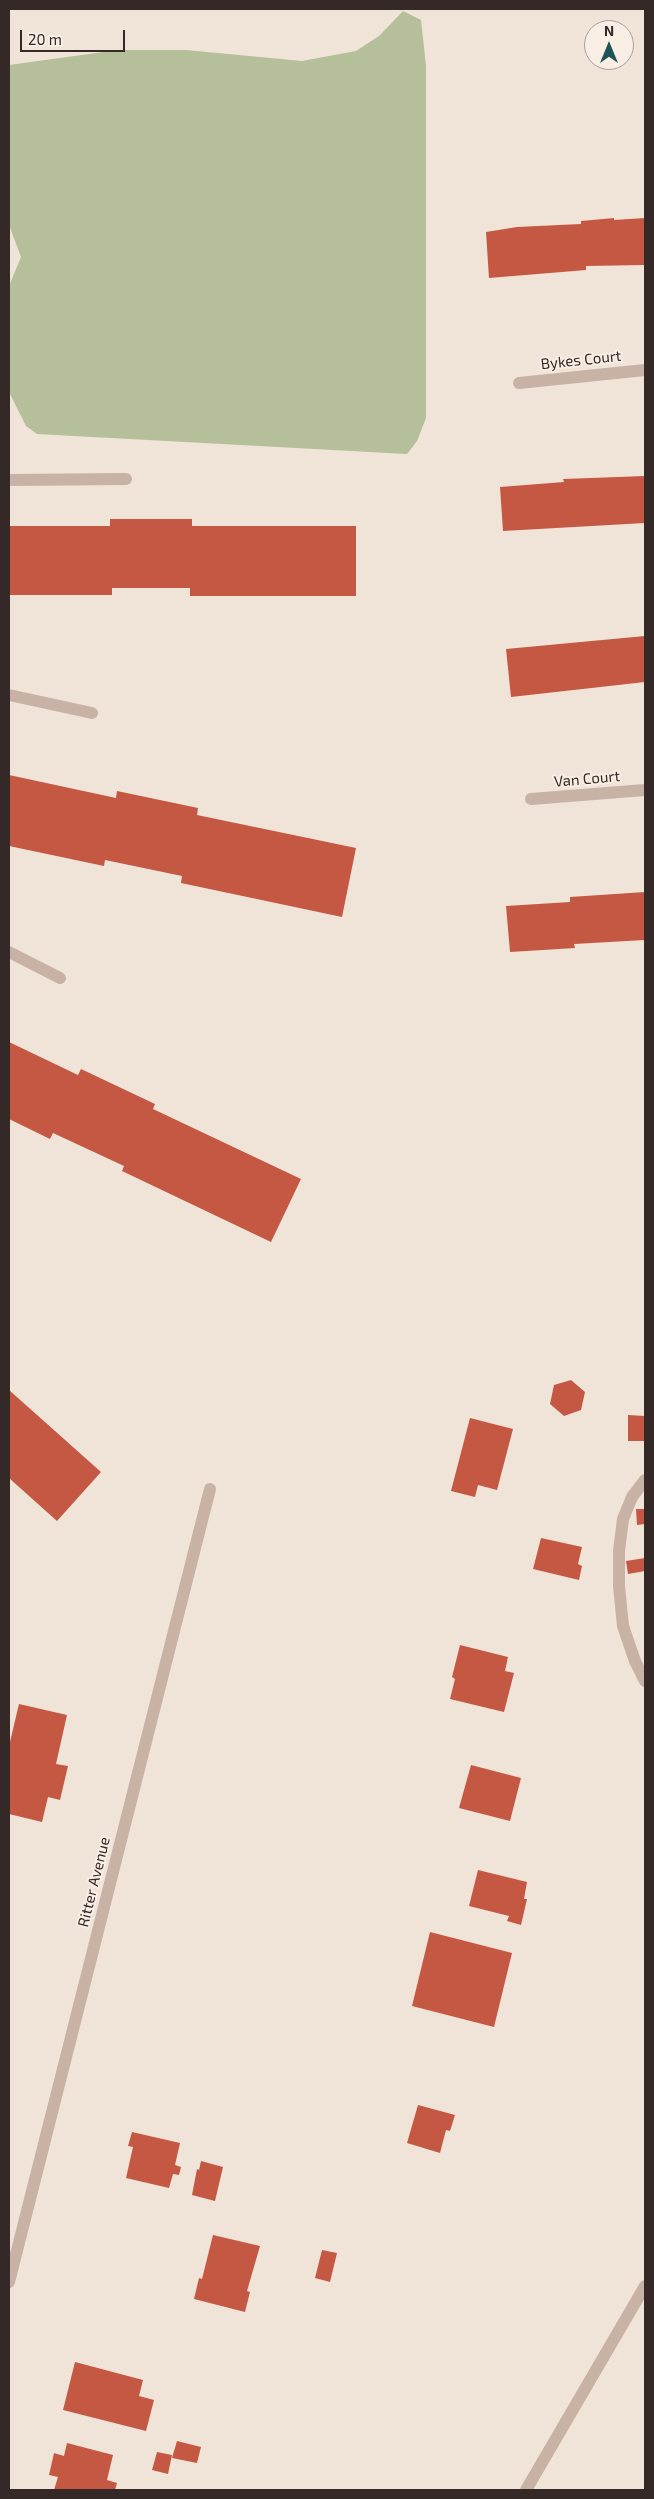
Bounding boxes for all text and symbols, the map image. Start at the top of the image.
scale bar [22,20,128,52]
north arrow [584,20,634,70]
text: N [604,22,614,39]
text: 20 m [28,30,62,48]
street label: Bykes Court [540,347,622,373]
street label: Van Court [553,767,621,791]
street label: Ritter Avenue [74,1835,114,1929]

